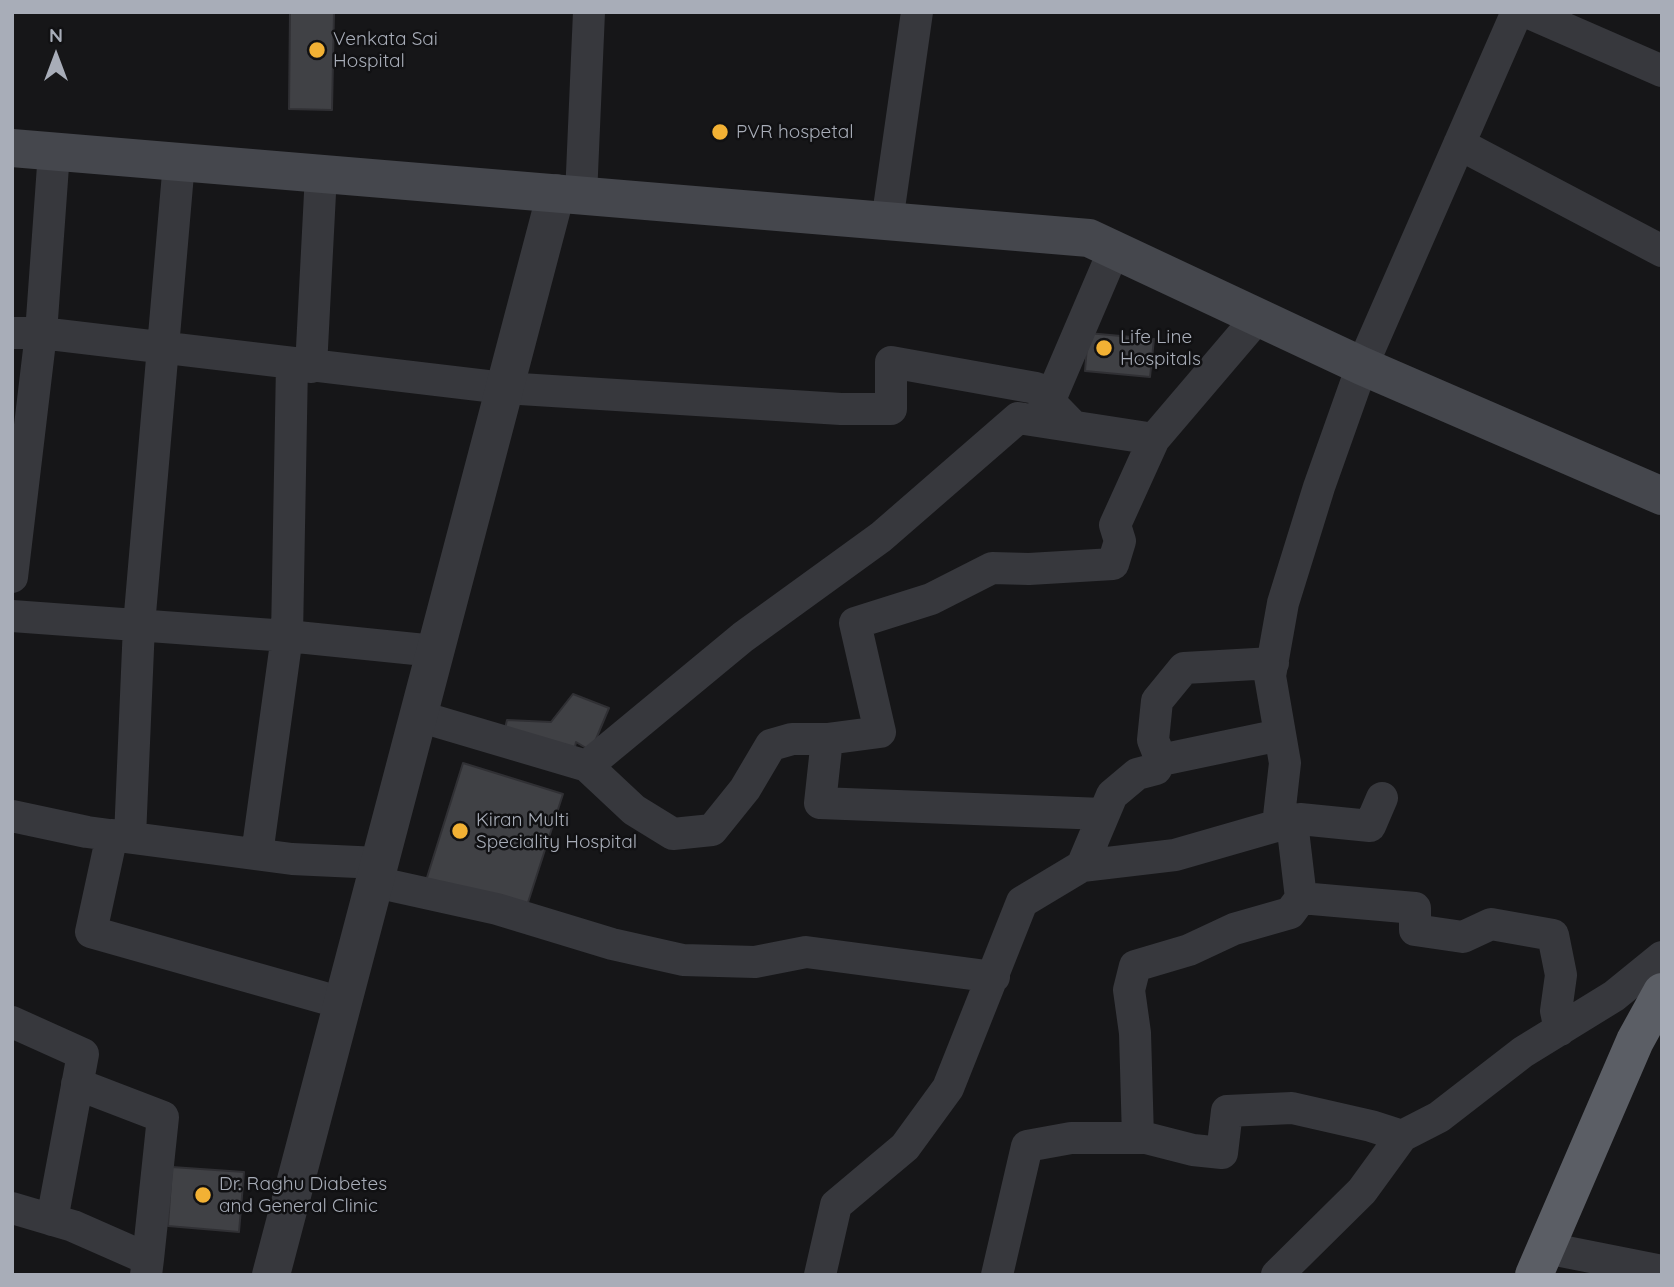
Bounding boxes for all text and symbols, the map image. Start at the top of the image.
north arrow [21,21,91,91]
text: N [49,23,63,47]
place label: Venkata Sai Hospital [333,28,438,72]
marker: Venkata Sai Hospital [307,40,327,60]
place label: PVR hospetal [736,121,854,143]
marker: PVR hospetal [710,122,730,142]
place label: Life Line Hospitals [1120,326,1201,370]
marker: Life Line Hospitals [1094,338,1114,358]
place label: Kiran Multi Speciality Hospital [476,809,637,853]
marker: Kiran Multi Speciality Hospital [450,821,470,841]
place label: Dr. Raghu Diabetes and General Clinic [219,1173,387,1217]
marker: Dr. Raghu Diabetes and General Clinic [193,1185,213,1205]

